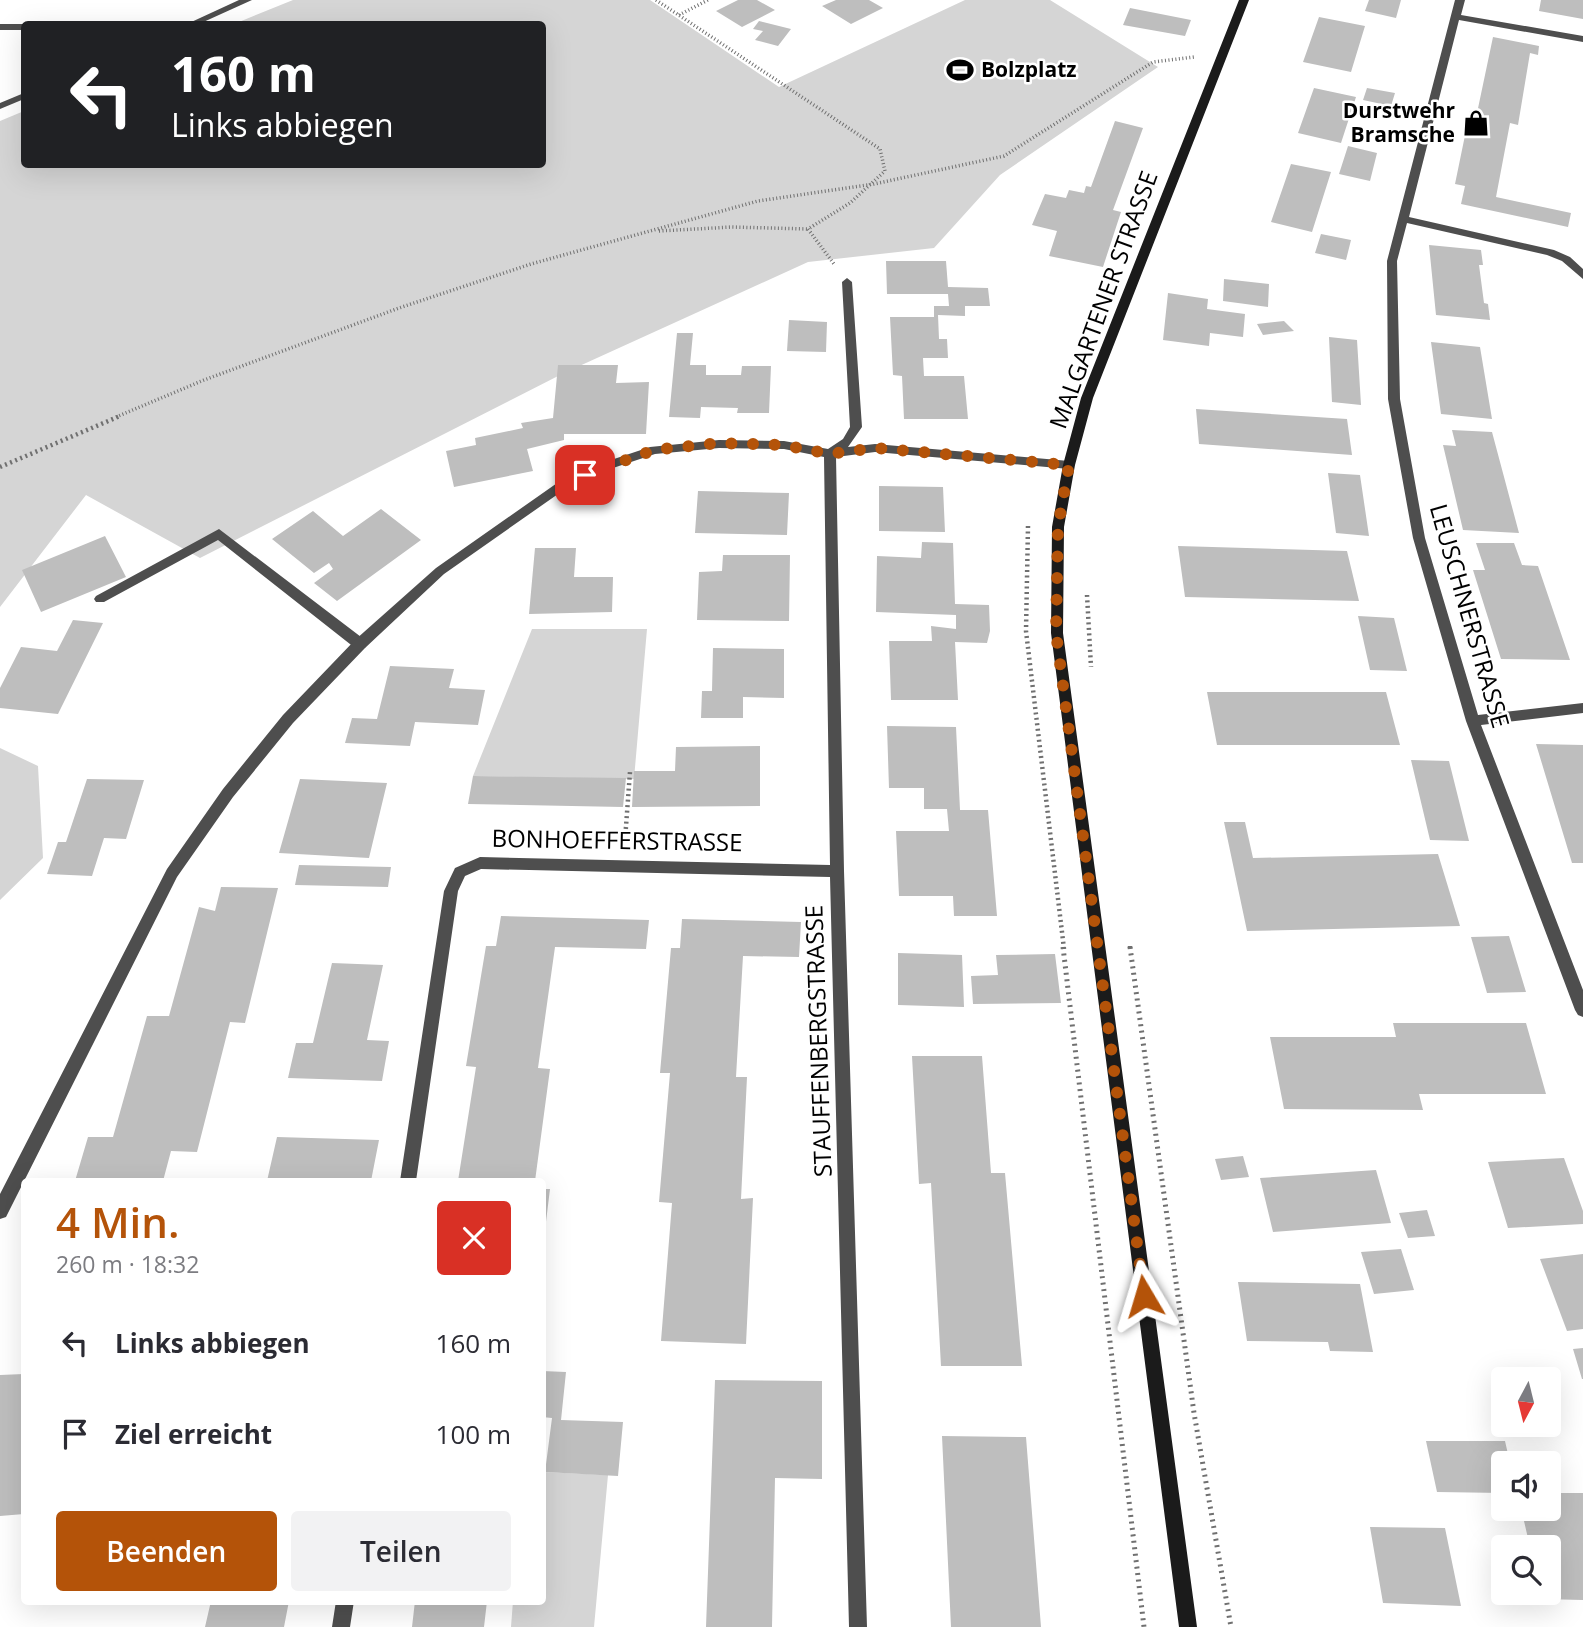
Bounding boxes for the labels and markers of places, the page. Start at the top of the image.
sports icon: Bolzplatz [945,55,975,85]
place label: Bolzplatz [981,55,1077,83]
place label: Durstwehr Bramsche [1343,96,1455,148]
shop icon: Durstwehr Bramsche [1461,108,1491,138]
pin [555,445,615,505]

